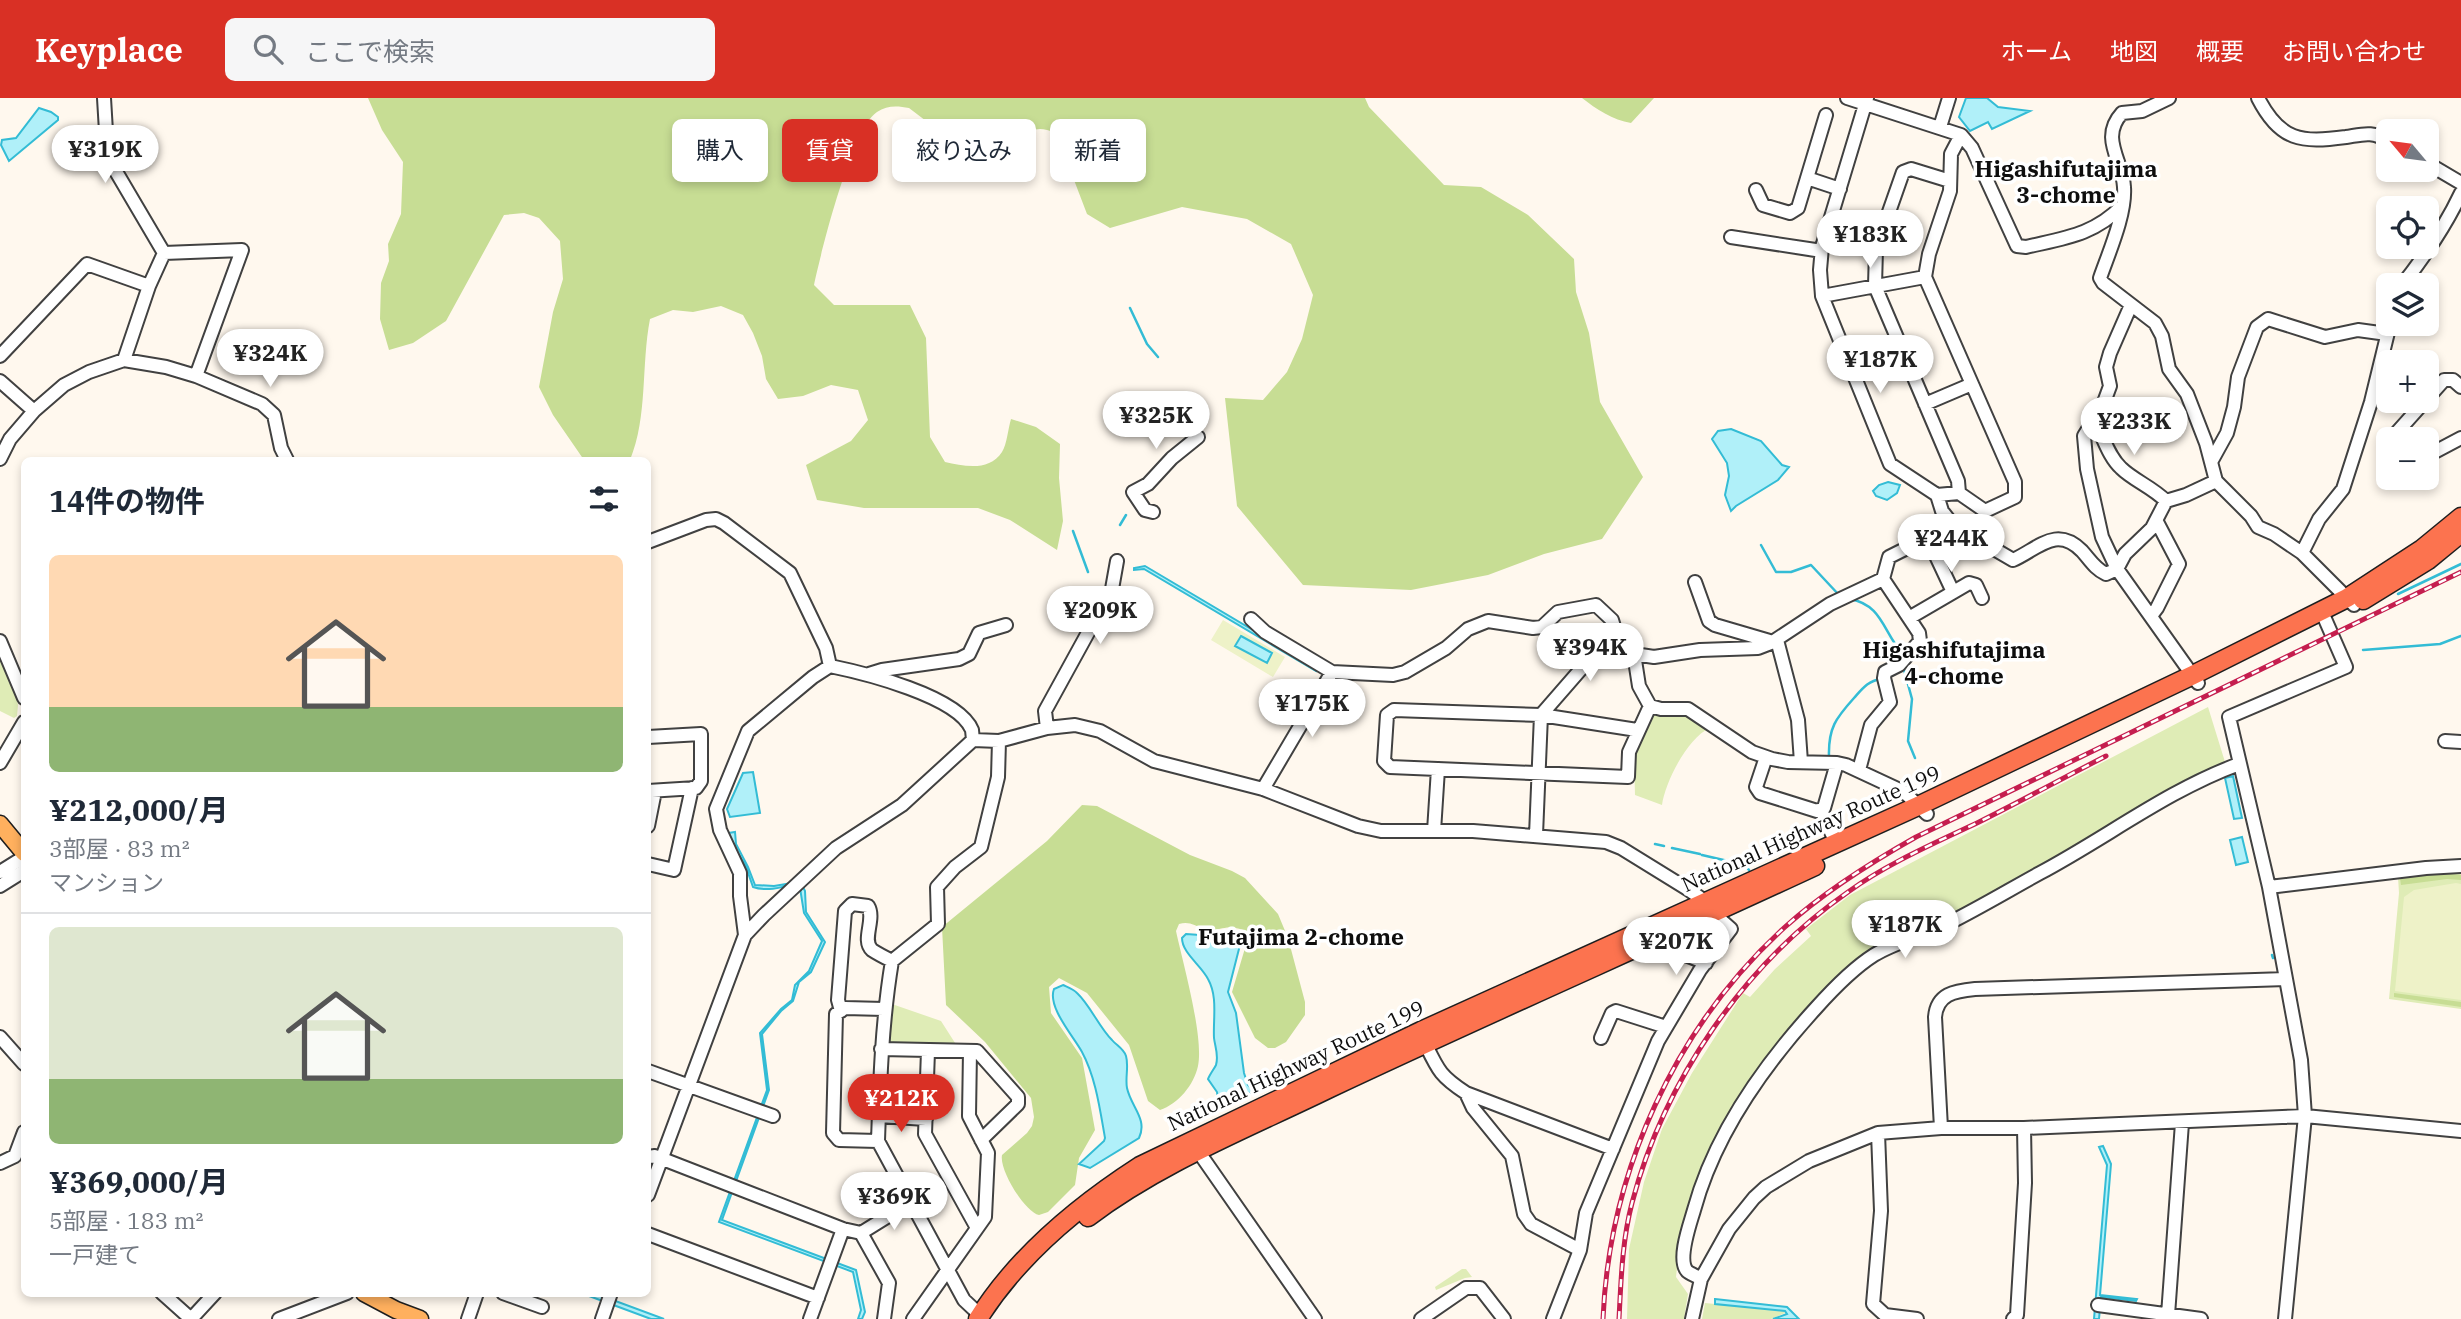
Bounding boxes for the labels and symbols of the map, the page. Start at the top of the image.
north arrow [2376,119,2440,182]
pin: ¥319K [56,126,154,185]
district label: Higashifutajima 3-chome [1974,153,2158,209]
pin: ¥183K [1821,211,1919,270]
pin: ¥324K [221,330,319,389]
pin: ¥187K [1831,336,1929,395]
pin: ¥325K [1107,392,1205,451]
pin: ¥233K [2085,398,2183,457]
pin: ¥244K [1902,514,2000,574]
pin: ¥209K [1051,587,1149,646]
pin: ¥394K [1541,624,1639,683]
district label: Higashifutajima 4-chome [1862,634,2046,690]
pin: ¥175K [1263,680,1361,739]
street label: National Highway Route 199 [1677,758,1944,898]
pin: ¥187K [1856,900,1954,960]
pin: ¥207K [1627,918,1725,977]
district label: Futajima 2-chome [1198,921,1404,951]
street label: National Highway Route 199 [1163,993,1429,1137]
pin: ¥212K [852,1074,950,1134]
pin: ¥369K [845,1172,943,1232]

